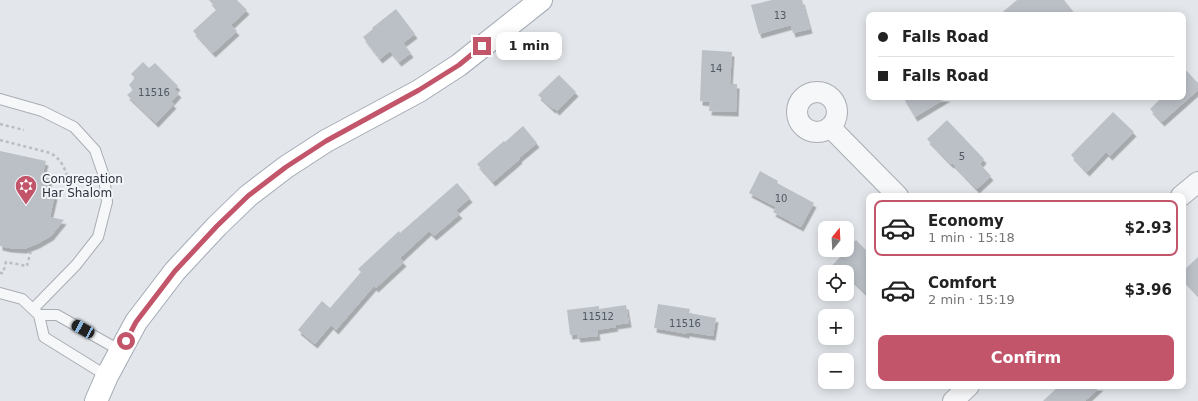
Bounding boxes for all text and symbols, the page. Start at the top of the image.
house number: 13 [774,10,786,21]
text: Falls Road [902,28,989,46]
callout: 1 min [496,32,562,60]
route end [473,37,491,55]
text: 1 min [509,38,549,53]
house number: 14 [710,63,722,74]
text: Falls Road [902,67,989,85]
house number: 11516 [138,87,170,98]
house number: 5 [959,151,965,162]
place label: Congregation Har Shalom [42,172,123,200]
synagogue icon: Congregation Har Shalom [13,173,39,206]
house number: 10 [775,193,787,204]
icon: car [880,210,916,246]
text: Economy [928,212,1004,230]
text: $2.93 [1125,219,1172,237]
north arrow [818,221,854,257]
map controls [818,221,854,389]
text: 1 min · 15:18 [928,230,1015,245]
button: locate [818,265,854,301]
icon: car [880,272,916,308]
text: Comfort [928,274,996,292]
text: $3.96 [1125,281,1172,299]
text: 2 min · 15:19 [928,292,1015,307]
button: + [818,309,854,345]
house number: 11512 [582,311,614,322]
car [70,318,96,340]
house number: 11516 [669,318,701,329]
route start [117,332,135,350]
button: Confirm [878,335,1174,381]
button: − [818,353,854,389]

